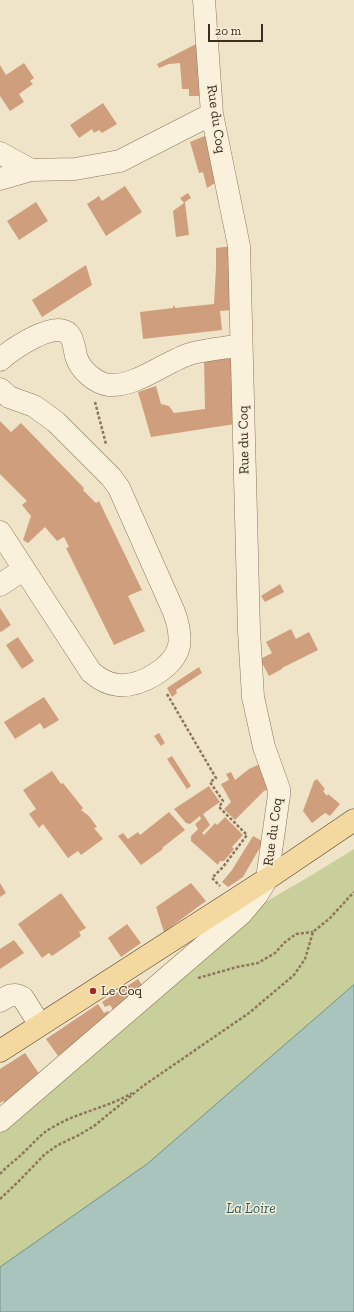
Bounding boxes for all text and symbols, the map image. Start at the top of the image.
scale bar [210,16,265,42]
text: 20 m [215,24,241,38]
street label: Rue du Coq [203,84,229,154]
street label: Rue du Coq [235,406,253,474]
street label: Rue du Coq [260,797,286,867]
place label: Le Coq [101,983,142,999]
marker: Le Coq [88,986,98,996]
water label: La Loire [226,1200,276,1218]

